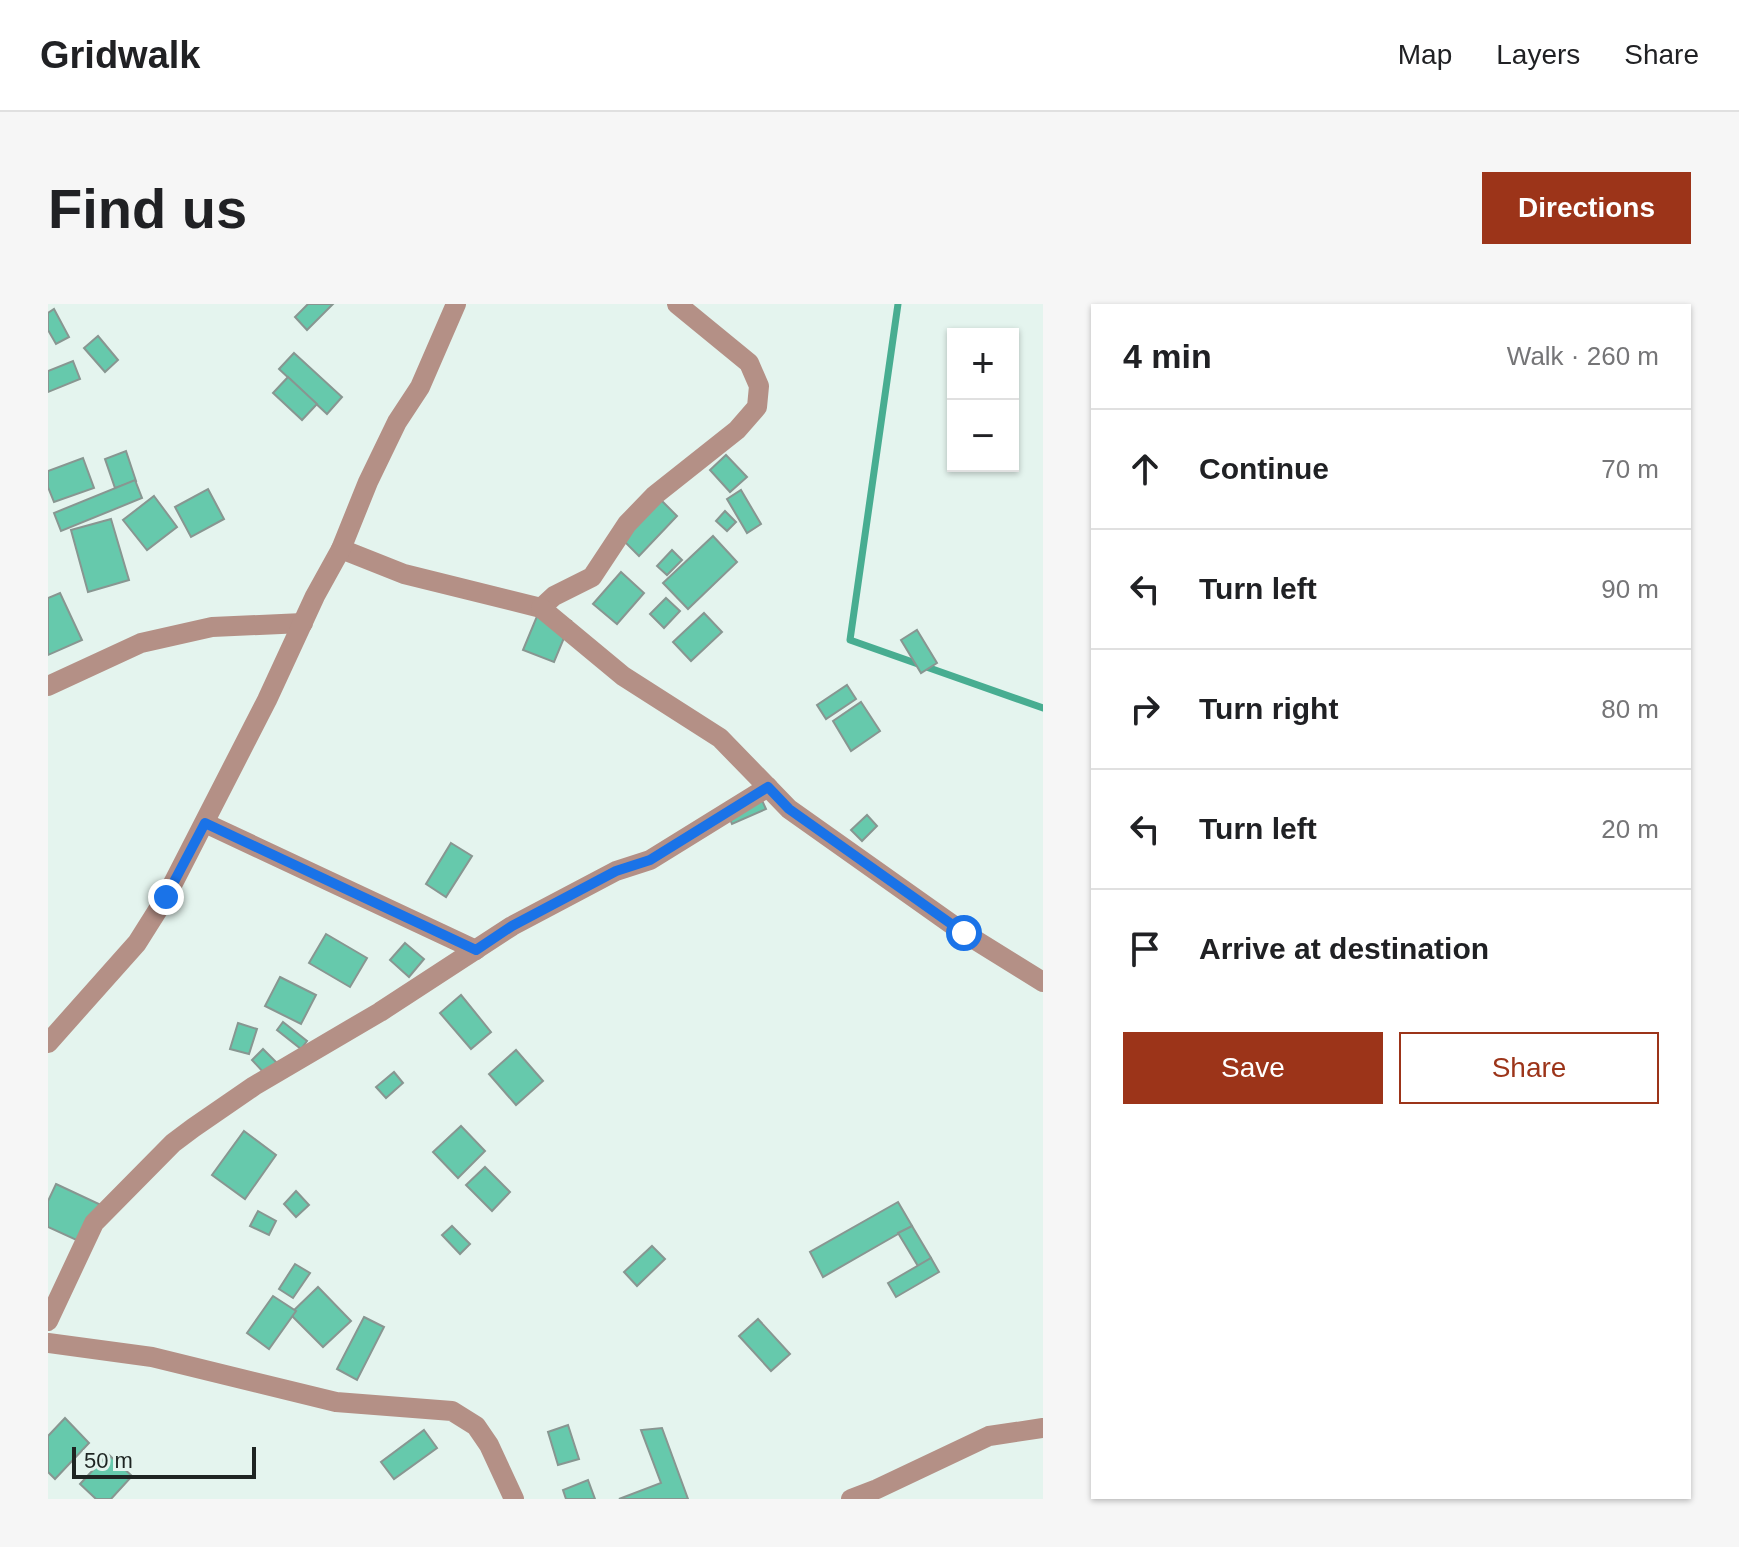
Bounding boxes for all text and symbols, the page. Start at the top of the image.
text: Gridwalk [40,34,201,76]
text: Map [1398,39,1452,70]
text: Layers [1496,39,1580,70]
text: Share [1624,39,1699,70]
button: Directions [1482,172,1691,244]
text: Find us [48,177,247,240]
map controls [947,328,1019,472]
button: + [947,328,1019,400]
text: 4 min [1123,337,1212,375]
text: Walk · 260 m [1507,341,1659,371]
button: − [947,400,1019,472]
icon: ahead [1123,447,1167,491]
text: Continue [1199,452,1329,485]
text: 70 m [1601,454,1659,484]
icon: left [1123,567,1167,611]
text: Turn left [1199,572,1317,605]
text: 90 m [1601,574,1659,604]
icon: right [1123,687,1167,731]
text: Turn right [1199,692,1338,725]
text: 80 m [1601,694,1659,724]
icon: left [1123,807,1167,851]
text: Turn left [1199,812,1317,845]
text: 20 m [1601,814,1659,844]
route end [148,879,184,915]
route start [946,915,982,951]
icon: arrive [1123,927,1167,971]
text: Arrive at destination [1199,932,1489,965]
button: Save [1123,1032,1383,1104]
button: Share [1399,1032,1659,1104]
scale bar [72,1443,256,1479]
text: 50 m [84,1448,133,1473]

